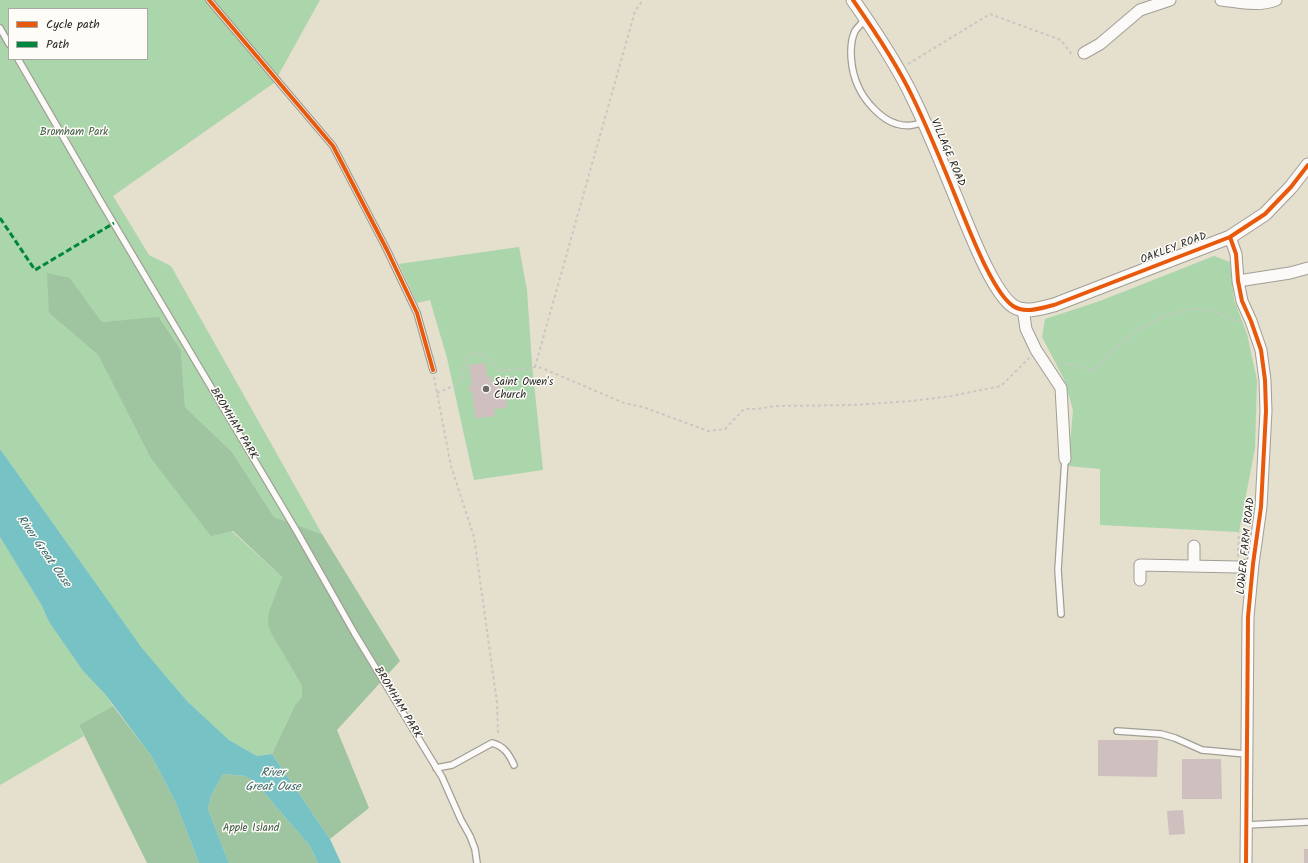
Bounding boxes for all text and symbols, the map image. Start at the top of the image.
legend [8,8,148,60]
text: Cycle path [46,15,100,34]
text: Path [46,35,69,54]
street label: VILLAGE ROAD [927,117,967,189]
park label: Bromham Park [40,126,108,140]
street label: OAKLEY ROAD [1139,230,1209,268]
place label: Saint Owen's Church [494,376,553,402]
marker: Saint Owen's Church [481,384,491,394]
street label: BROMHAM PARK [206,386,260,462]
street label: LOWER FARM ROAD [1235,497,1259,595]
water label: River Great Ouse [13,513,73,591]
street label: BROMHAM PARK [370,665,424,741]
water label: River Great Ouse [245,767,301,795]
park label: Apple Island [223,822,279,836]

